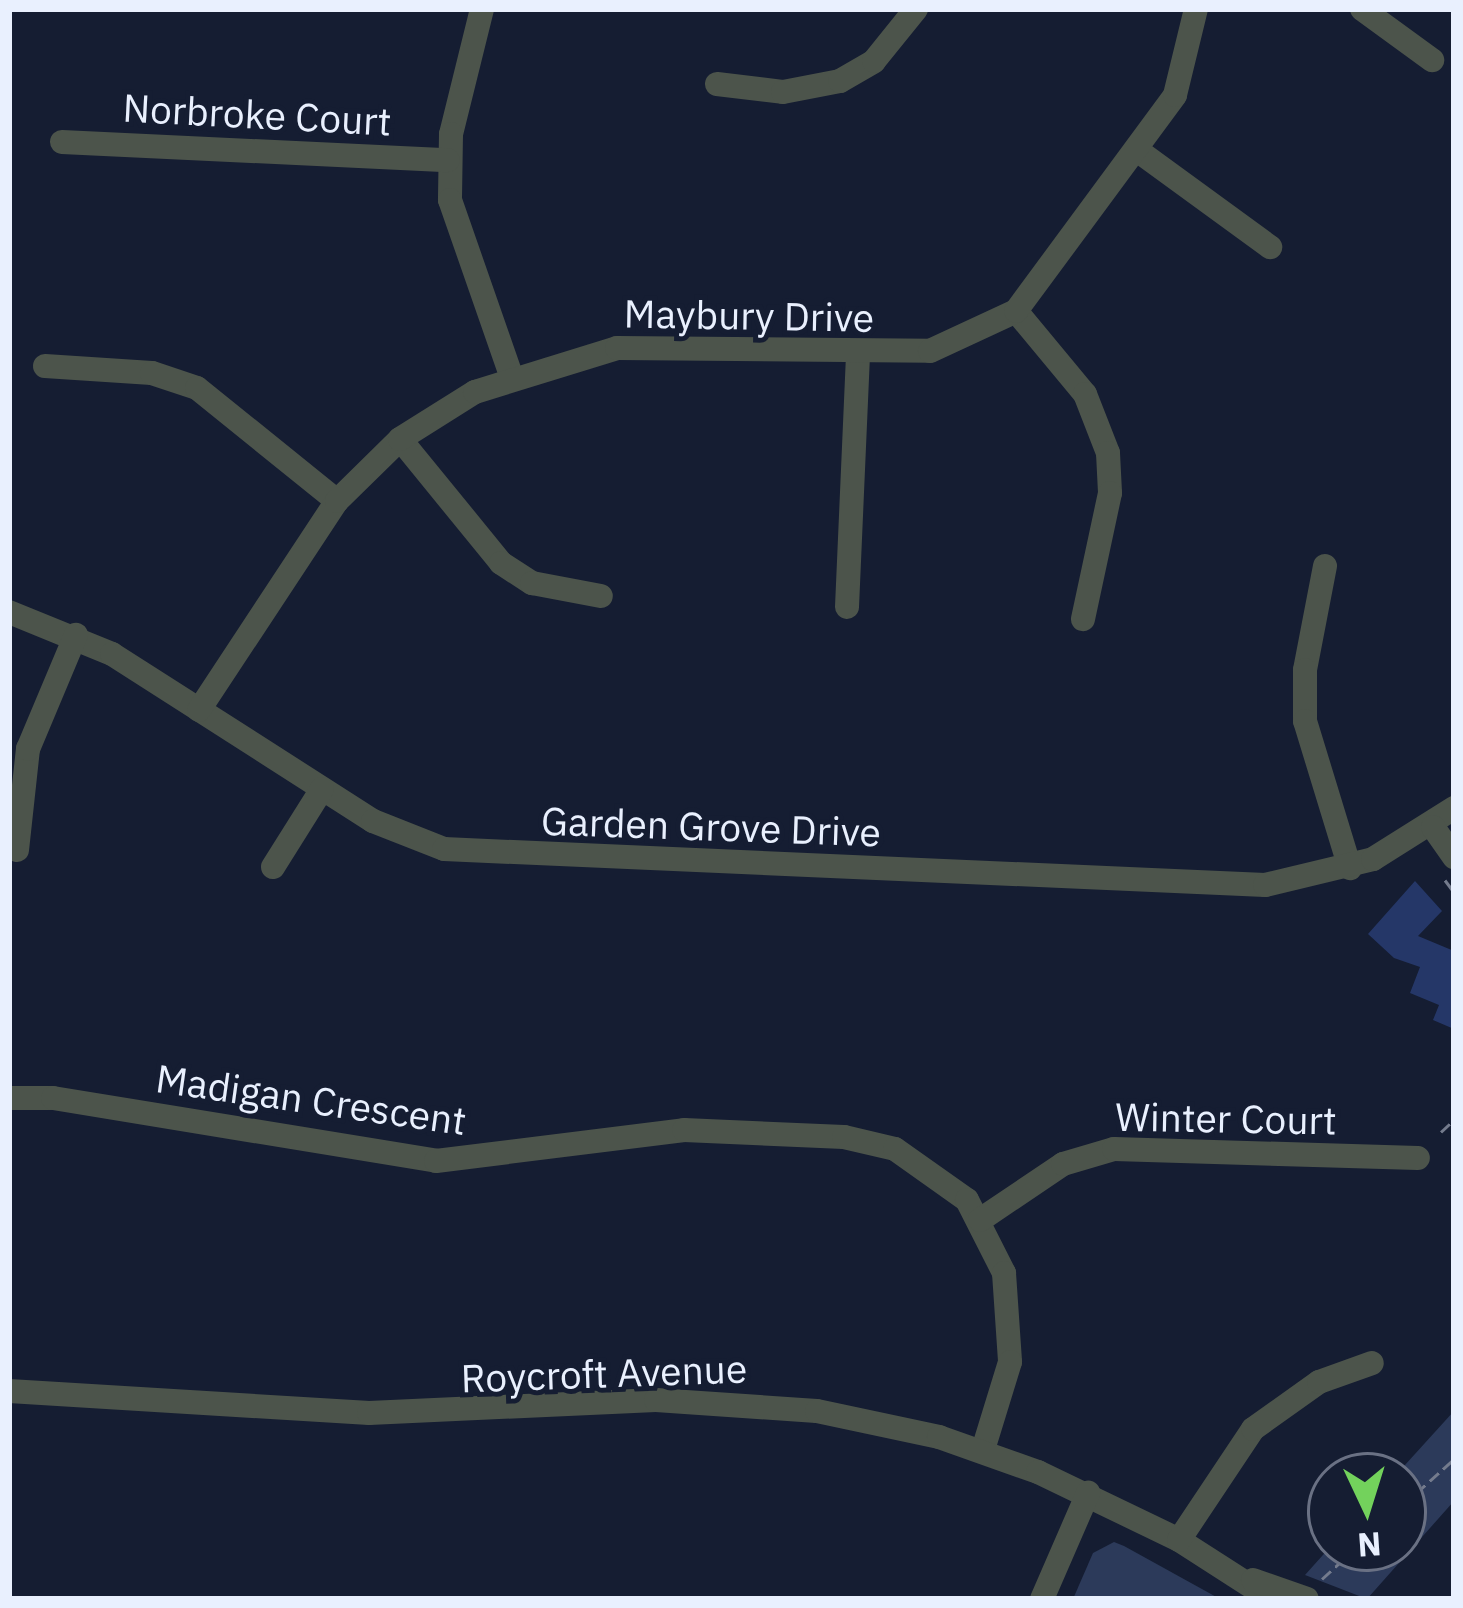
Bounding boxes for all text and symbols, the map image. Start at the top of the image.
street label: Norbroke Court [121,85,393,145]
street label: Maybury Drive [623,290,875,342]
street label: Garden Grove Drive [540,798,882,856]
street label: Madigan Crescent [153,1055,469,1145]
street label: Winter Court [1115,1094,1337,1144]
street label: Roycroft Avenue [460,1346,748,1402]
north arrow [1307,1452,1427,1572]
text: N [1356,1523,1383,1568]

